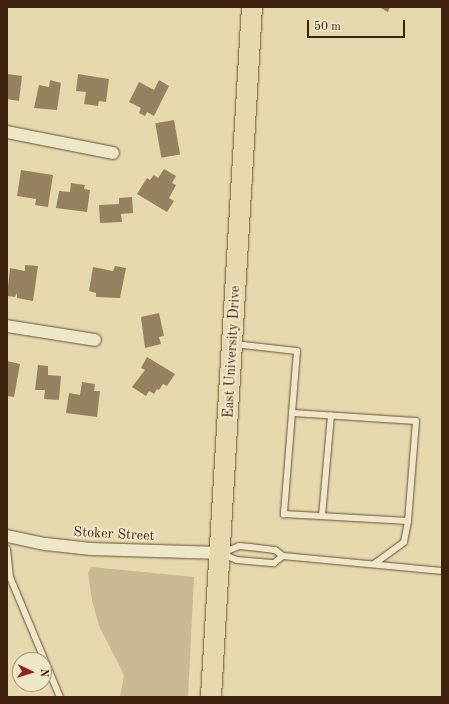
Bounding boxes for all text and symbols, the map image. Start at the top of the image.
scale bar [309,12,407,38]
text: 50 m [314,21,341,33]
street label: East University Drive [220,285,244,419]
street label: Stoker Street [73,523,155,545]
north arrow [12,652,52,692]
text: N [38,668,49,677]

